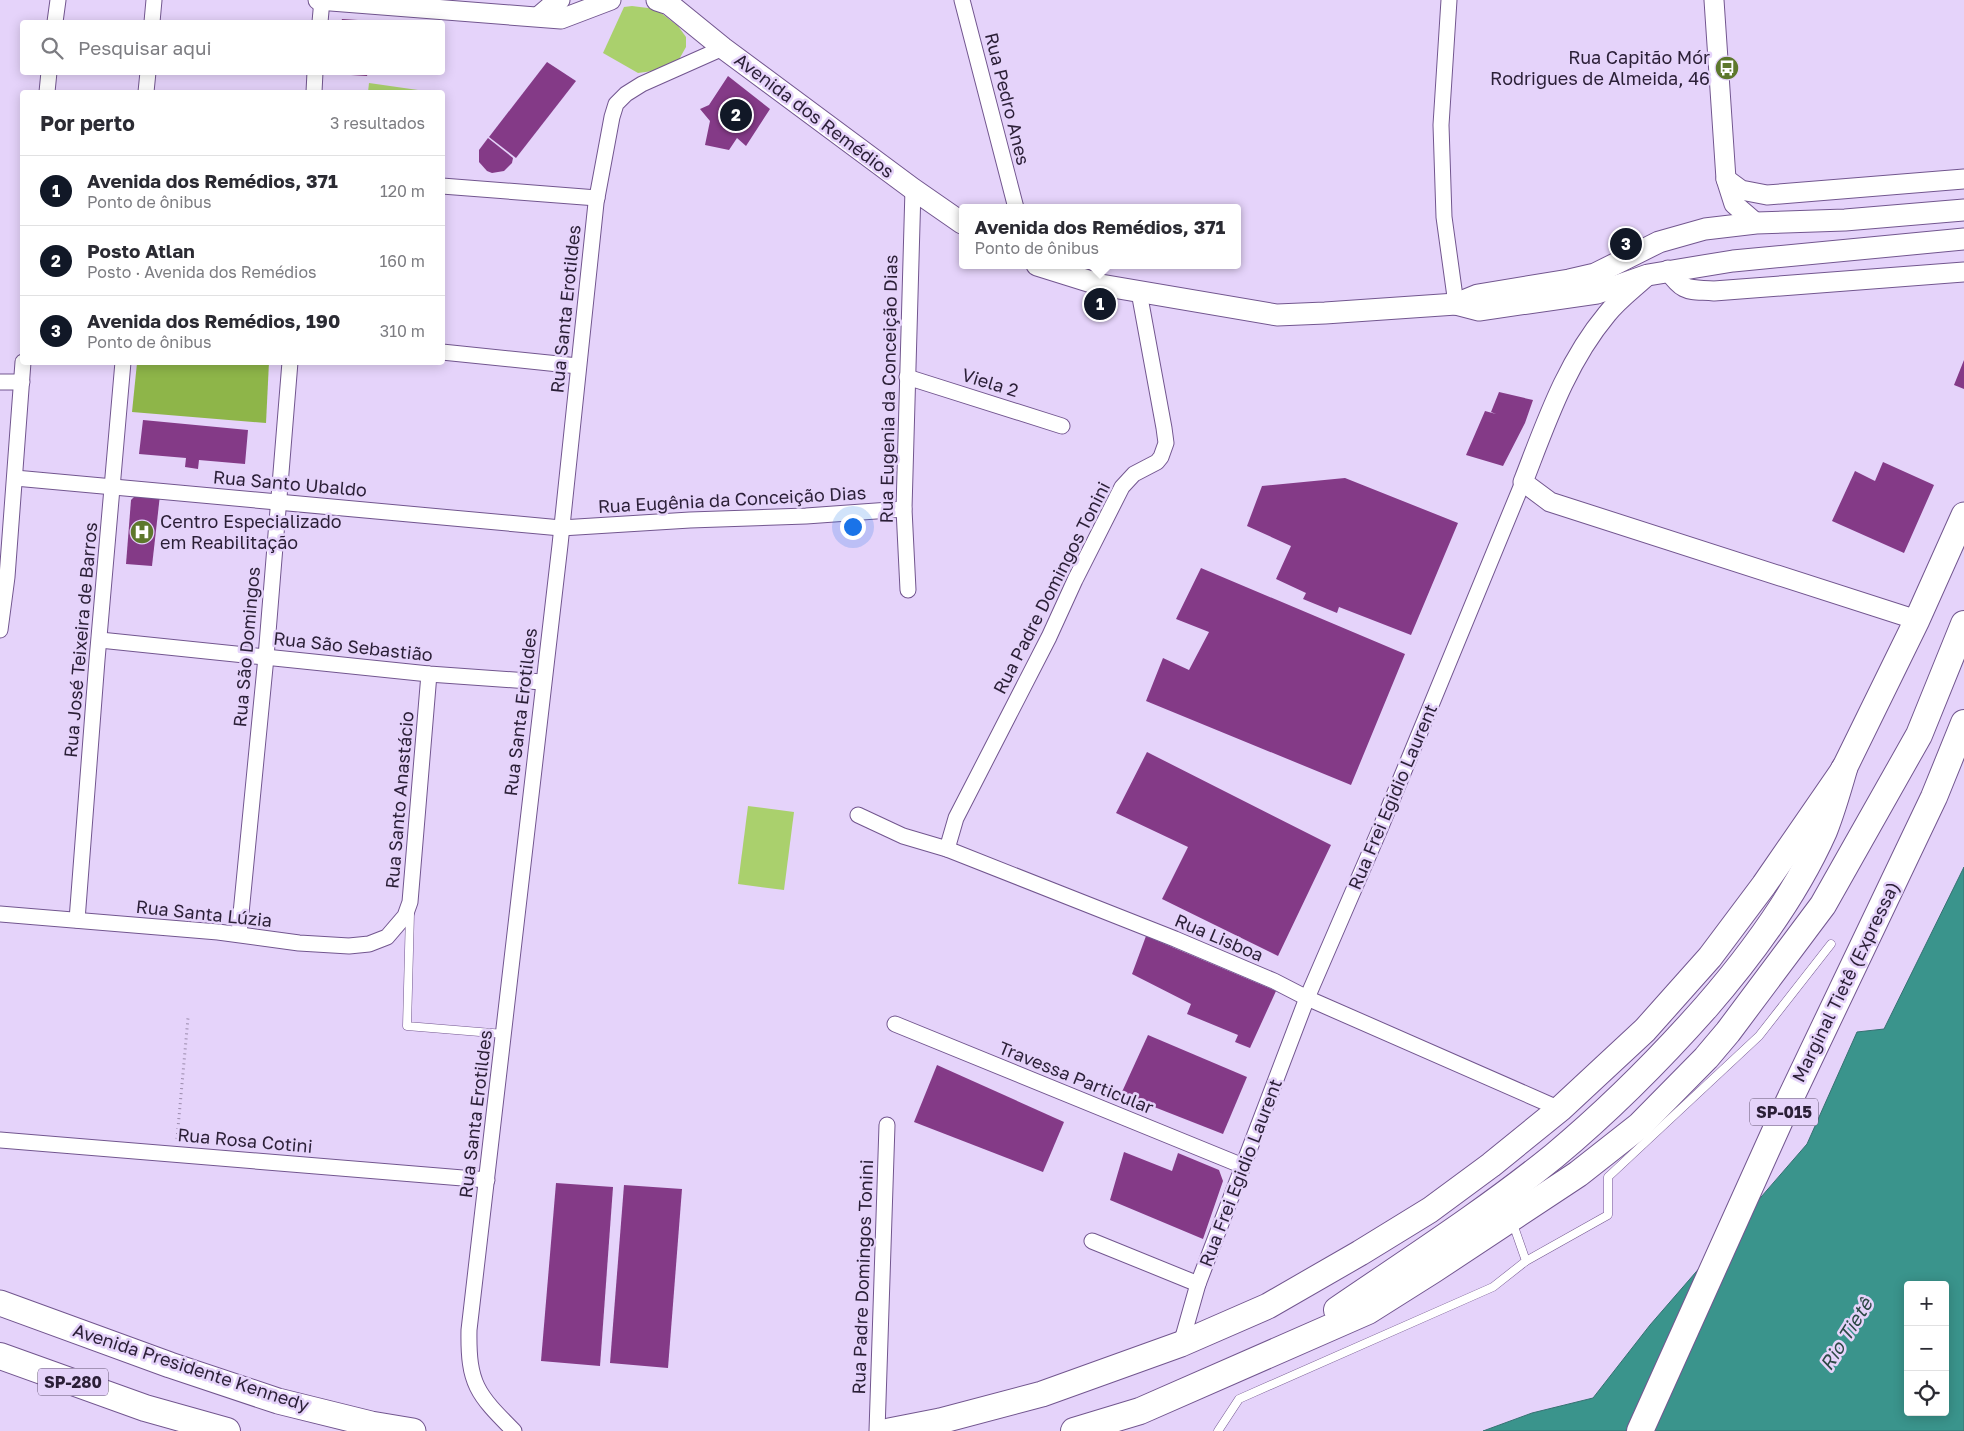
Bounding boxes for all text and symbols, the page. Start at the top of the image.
search box [20,20,445,75]
street label: Rua Pedro Anes [981,30,1035,167]
icon: search [38,34,66,62]
text: Pesquisar aqui [78,36,212,59]
place label: Rua Capitão Mór Rodrigues de Almeida, 46 [1490,46,1710,89]
street label: Avenida dos Remédios [731,48,899,182]
bus stop icon: Rua Capitão Mór Rodrigues de Almeida, 46 [1714,55,1740,81]
pin: 2 [720,96,752,134]
text: Por perto [40,110,135,136]
text: 3 resultados [330,113,425,133]
text: Avenida dos Remédios, 371 [87,169,338,192]
text: 1 [52,181,60,201]
text: 120 m [380,181,425,201]
text: Ponto de ônibus [87,192,211,212]
popup [959,204,1241,269]
text: Avenida dos Remédios, 371 [975,215,1225,238]
street label: Rua Santa Erotildes [545,224,585,394]
pin: 3 [1610,225,1642,263]
text: Ponto de ônibus [975,238,1099,258]
text: Posto Atlan [87,239,195,262]
text: 2 [51,251,61,271]
text: 160 m [379,251,425,271]
street label: Rua Eugenia da Conceição Dias [875,254,901,524]
text: Posto · Avenida dos Remédios [87,262,316,282]
pin: 1 [1084,285,1116,323]
text: Avenida dos Remédios, 190 [87,309,340,332]
text: 3 [51,321,61,341]
text: 310 m [380,321,425,341]
text: Ponto de ônibus [87,332,211,352]
street label: Viela 2 [959,363,1021,401]
street label: Rua Santo Ubaldo [212,465,368,501]
street label: Rua Padre Domingos Tonini [988,478,1114,697]
street label: Rua Eugênia da Conceição Dias [597,481,867,517]
place label: Centro Especializado em Reabilitação [160,510,342,553]
your location [840,514,866,540]
hospital icon: Centro Especializado em Reabilitação [129,519,155,545]
street label: Rua José Teixeira de Barros [59,521,101,759]
street label: Rua São Domingos [228,566,264,728]
street label: Rua São Sebastião [272,627,434,665]
street label: Rua Santa Erotildes [499,627,541,797]
street label: Rua Frei Egidio Laurent [1343,700,1441,893]
street label: Rua Santo Anastácio [380,710,418,890]
street label: Marginal Tietê (Expressa) [1787,878,1903,1086]
street label: Rua Santa Lúzia [135,895,273,931]
street label: Rua Lisboa [1172,909,1267,966]
street label: Rua Santa Erotildes [454,1029,496,1199]
street label: Travessa Particular [996,1036,1157,1118]
street label: Rua Frei Egidio Laurent [1194,1076,1286,1270]
road number: SP-015 [1750,1098,1818,1126]
street label: Rua Rosa Cotini [177,1123,314,1157]
street label: Rua Padre Domingos Tonini [847,1159,877,1395]
map controls [1904,1281,1949,1416]
button: + [1904,1281,1949,1326]
water label: Rio Tietê [1814,1292,1878,1374]
street label: Avenida Presidente Kennedy [70,1318,312,1416]
button: − [1904,1326,1949,1371]
road number: SP-280 [38,1368,108,1395]
button: locate [1904,1371,1949,1416]

